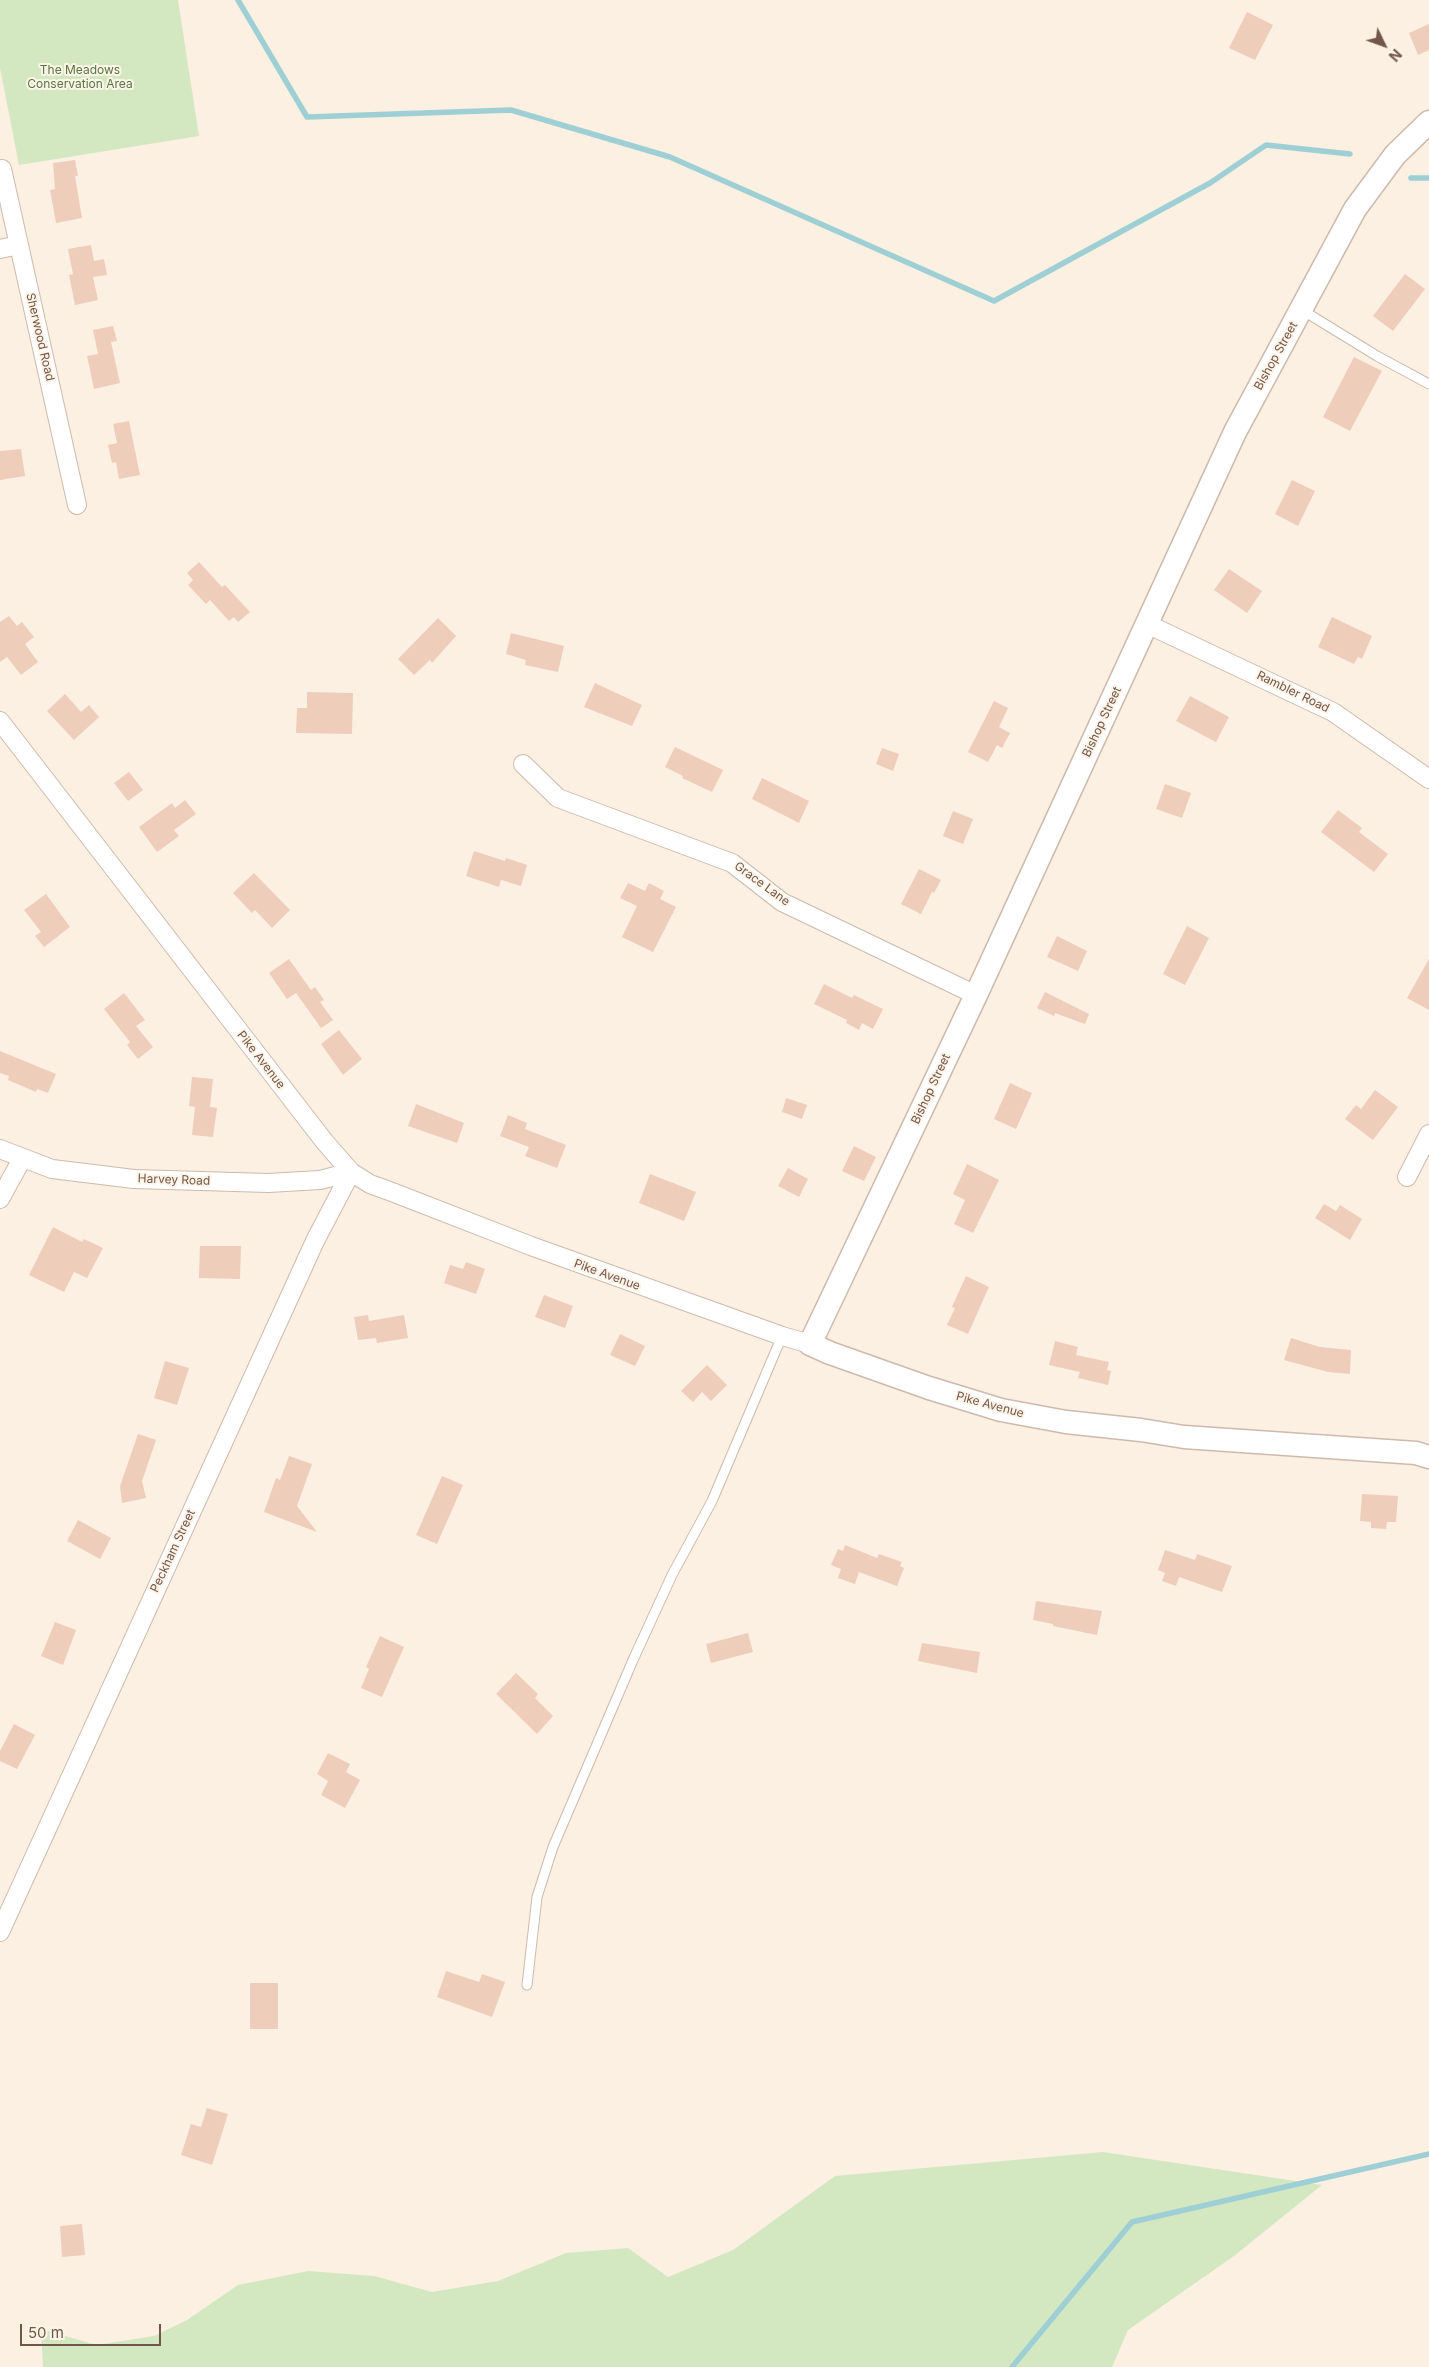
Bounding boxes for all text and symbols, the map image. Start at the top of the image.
north arrow [1359,20,1409,70]
text: N [1386,46,1405,65]
park label: The Meadows Conservation Area [27,63,133,91]
street label: Sherwood Road [23,291,57,383]
street label: Bishop Street [1251,319,1301,393]
street label: Rambler Road [1254,668,1332,716]
street label: Bishop Street [1079,685,1125,759]
street label: Grace Lane [731,859,793,909]
street label: Pike Avenue [234,1028,288,1092]
street label: Bishop Street [908,1052,954,1126]
street label: Harvey Road [137,1172,211,1188]
street label: Pike Avenue [572,1256,642,1294]
street label: Pike Avenue [955,1389,1025,1421]
street label: Peckham Street [148,1507,198,1595]
scale bar [22,2314,164,2346]
text: 50 m [28,2323,64,2342]

